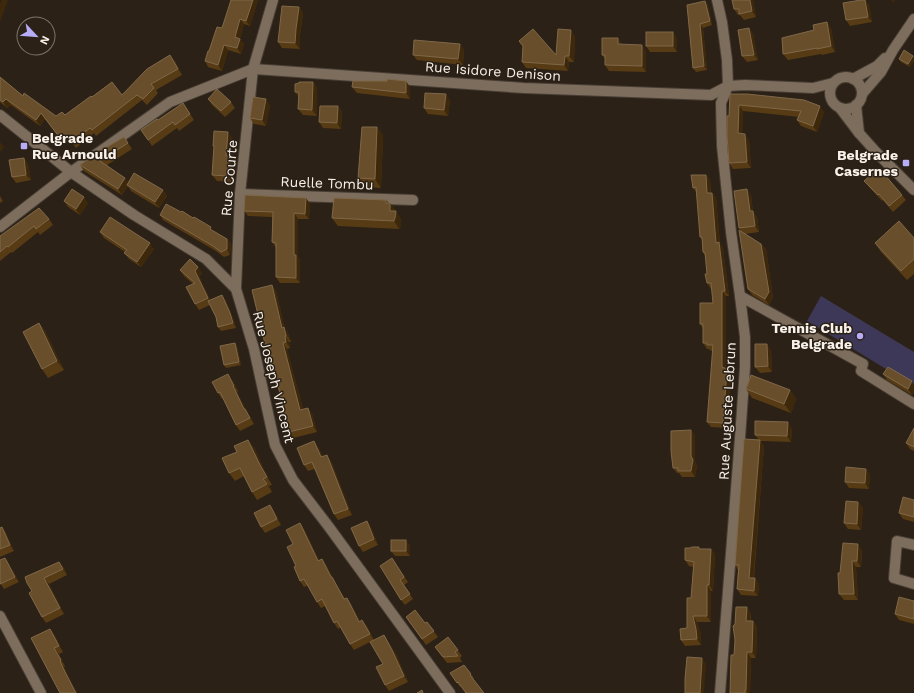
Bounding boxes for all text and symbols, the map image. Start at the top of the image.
north arrow [16,16,56,56]
text: N [37,34,52,47]
street label: Rue Isidore Denison [424,58,562,84]
place label: Belgrade Rue Arnould [32,130,117,162]
street label: Rue Courte [218,139,240,217]
marker: Belgrade Rue Arnould [19,141,29,151]
place label: Belgrade Casernes [835,147,899,179]
marker: Belgrade Casernes [901,158,911,168]
street label: Ruelle Tombu [280,173,374,193]
street label: Rue Joseph Vincent [250,309,298,445]
place label: Tennis Club Belgrade [772,320,852,352]
marker: Tennis Club Belgrade [855,331,865,341]
street label: Rue Auguste Lebrun [715,342,739,480]

